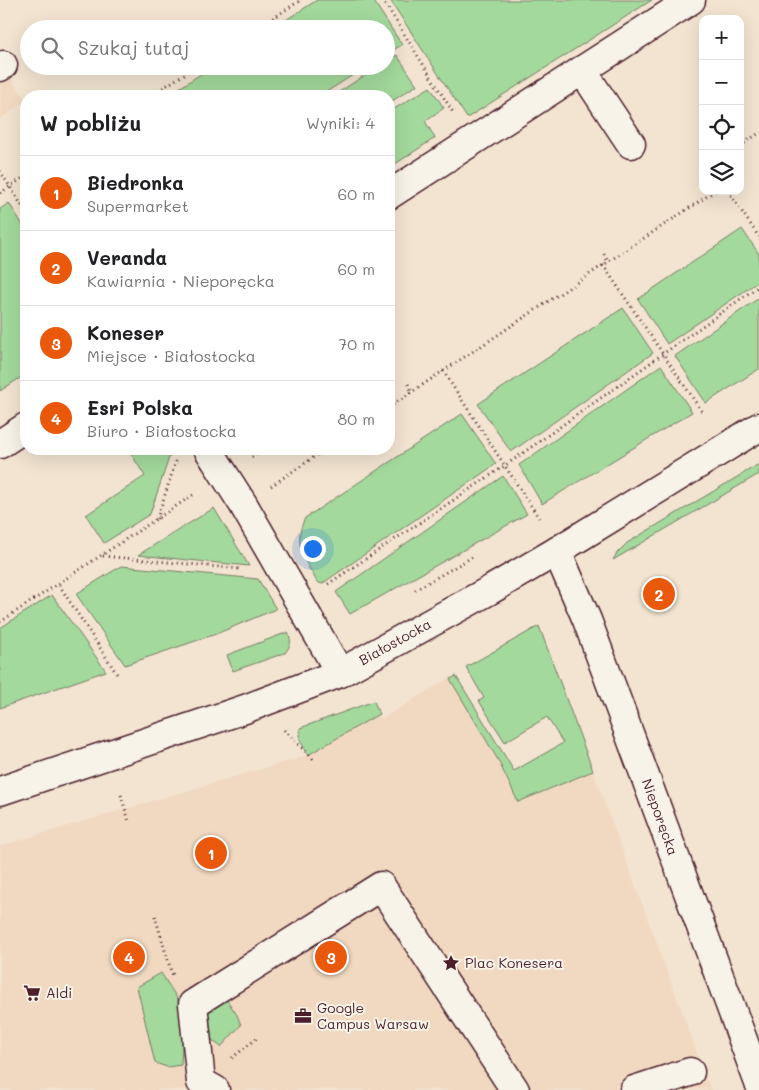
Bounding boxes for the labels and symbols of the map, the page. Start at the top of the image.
your location [300,536,326,562]
pin: 2 [643,575,675,613]
street label: Białostocka [355,614,434,669]
street label: Nieporęcka [638,776,683,858]
pin: 1 [195,834,227,872]
pin: 4 [113,938,145,976]
pin: 3 [315,938,347,976]
place icon: Plac Konesera [441,953,461,973]
place label: Plac Konesera [465,953,563,972]
supermarket icon: Aldi [22,983,42,1003]
place label: Aldi [46,983,72,1002]
place label: Google Campus Warsaw [317,998,429,1033]
office icon: Google Campus Warsaw [293,1006,313,1026]

